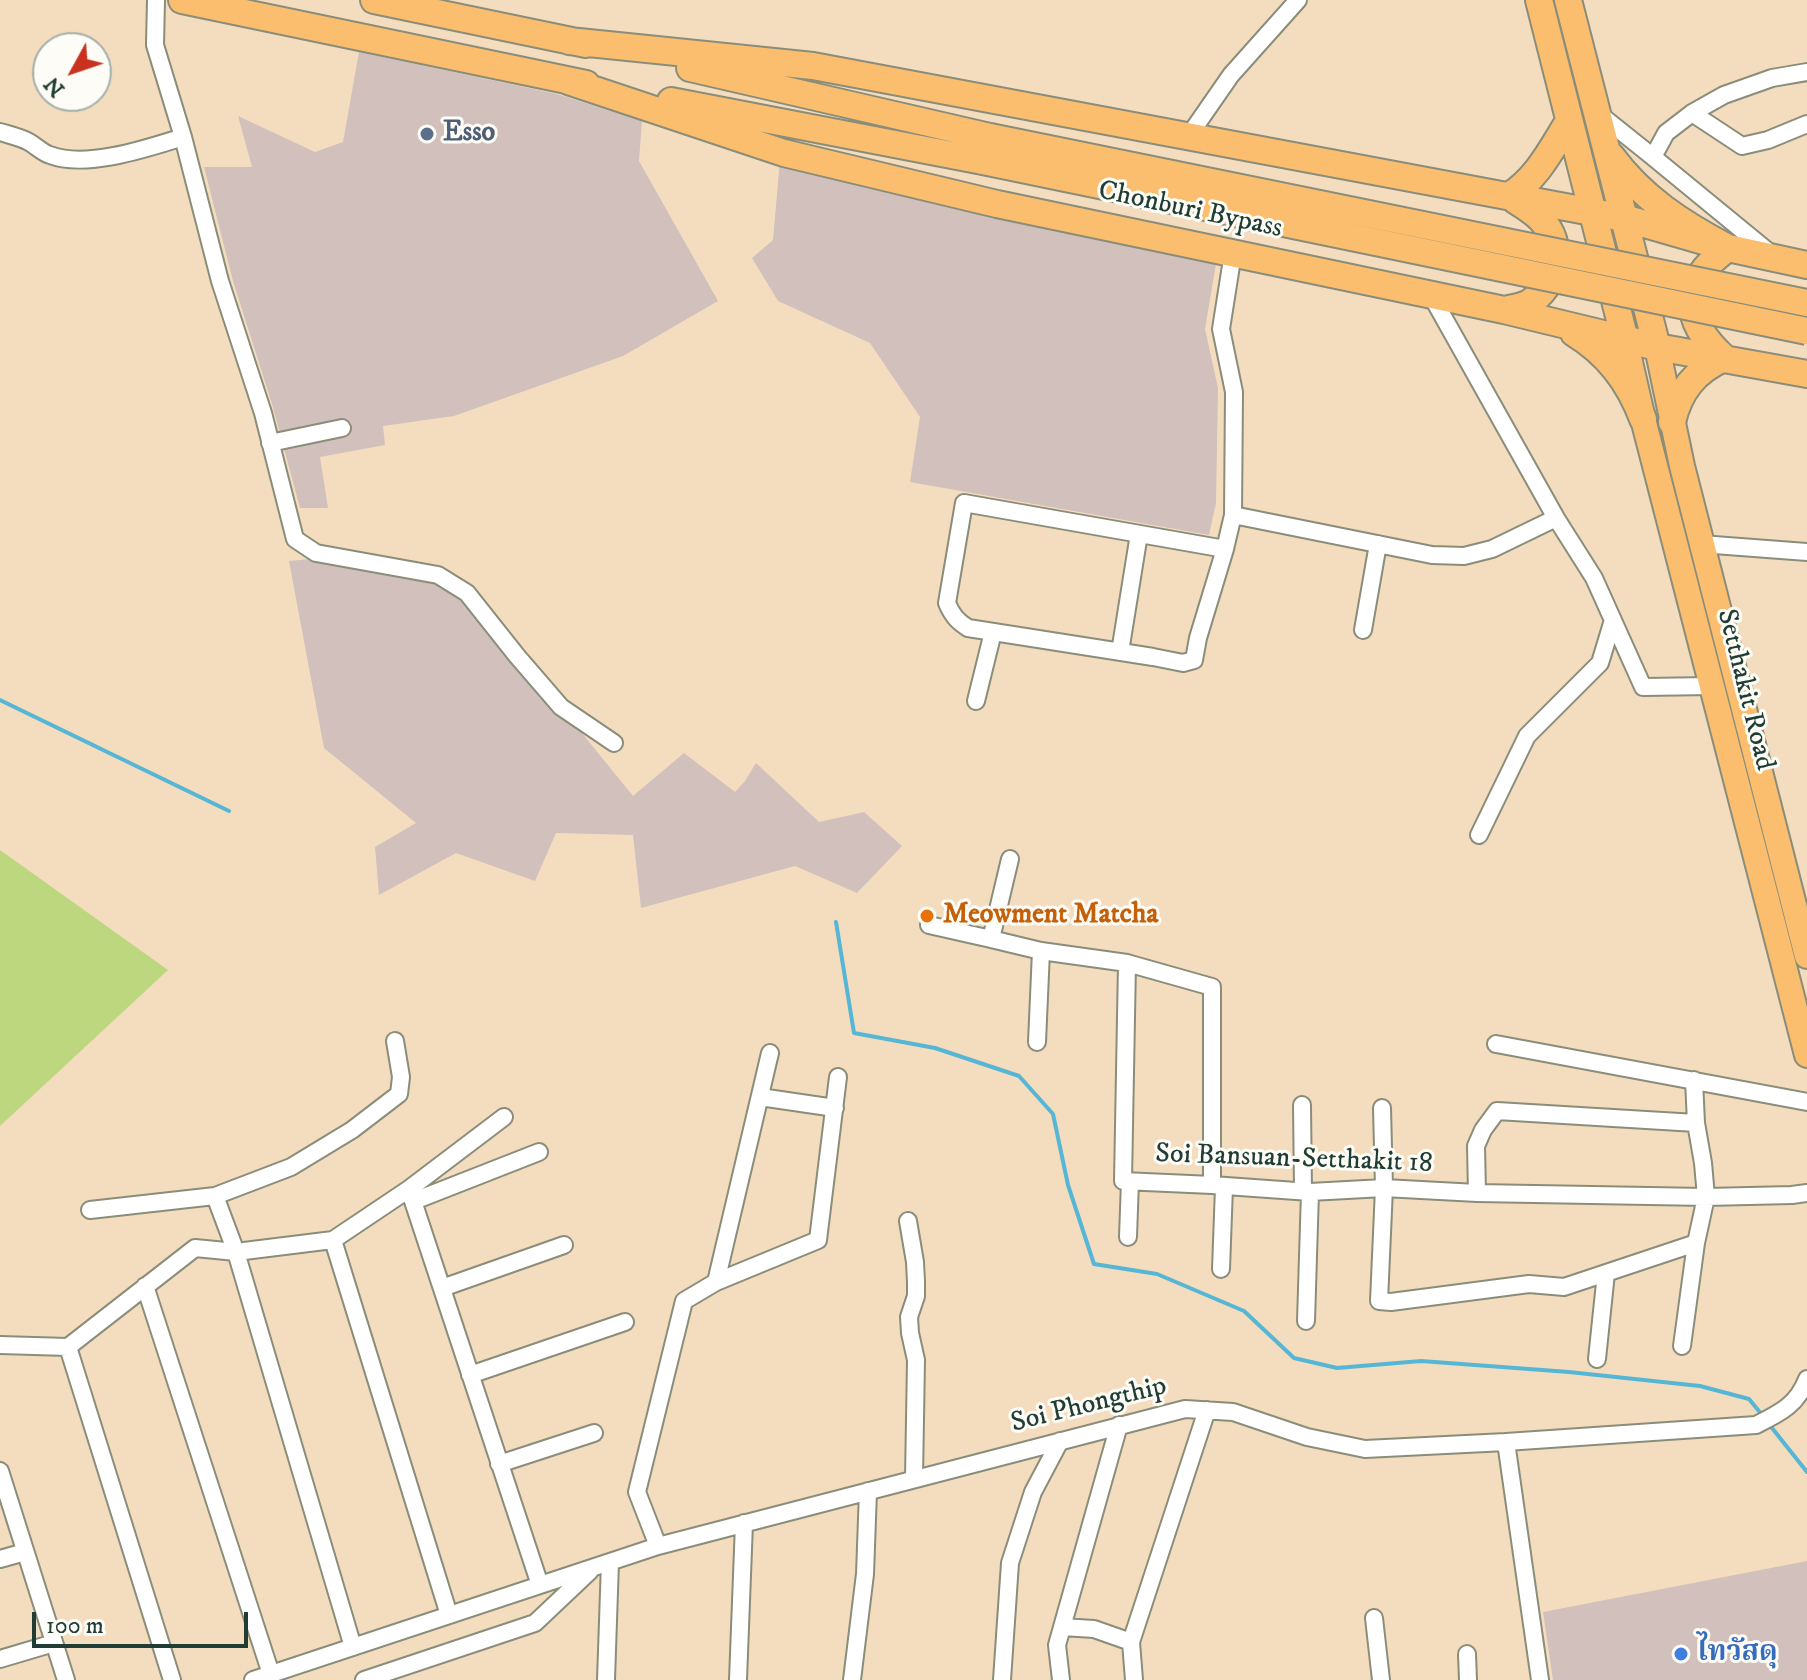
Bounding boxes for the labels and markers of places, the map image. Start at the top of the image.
place label: Esso [443,117,495,151]
marker: Esso [418,125,436,143]
place label: Meowment Matcha [943,899,1158,933]
marker: Meowment Matcha [918,907,936,925]
place label: ไทวัสดุ [1697,1637,1778,1671]
marker: ไทวัสดุ [1672,1645,1690,1663]

